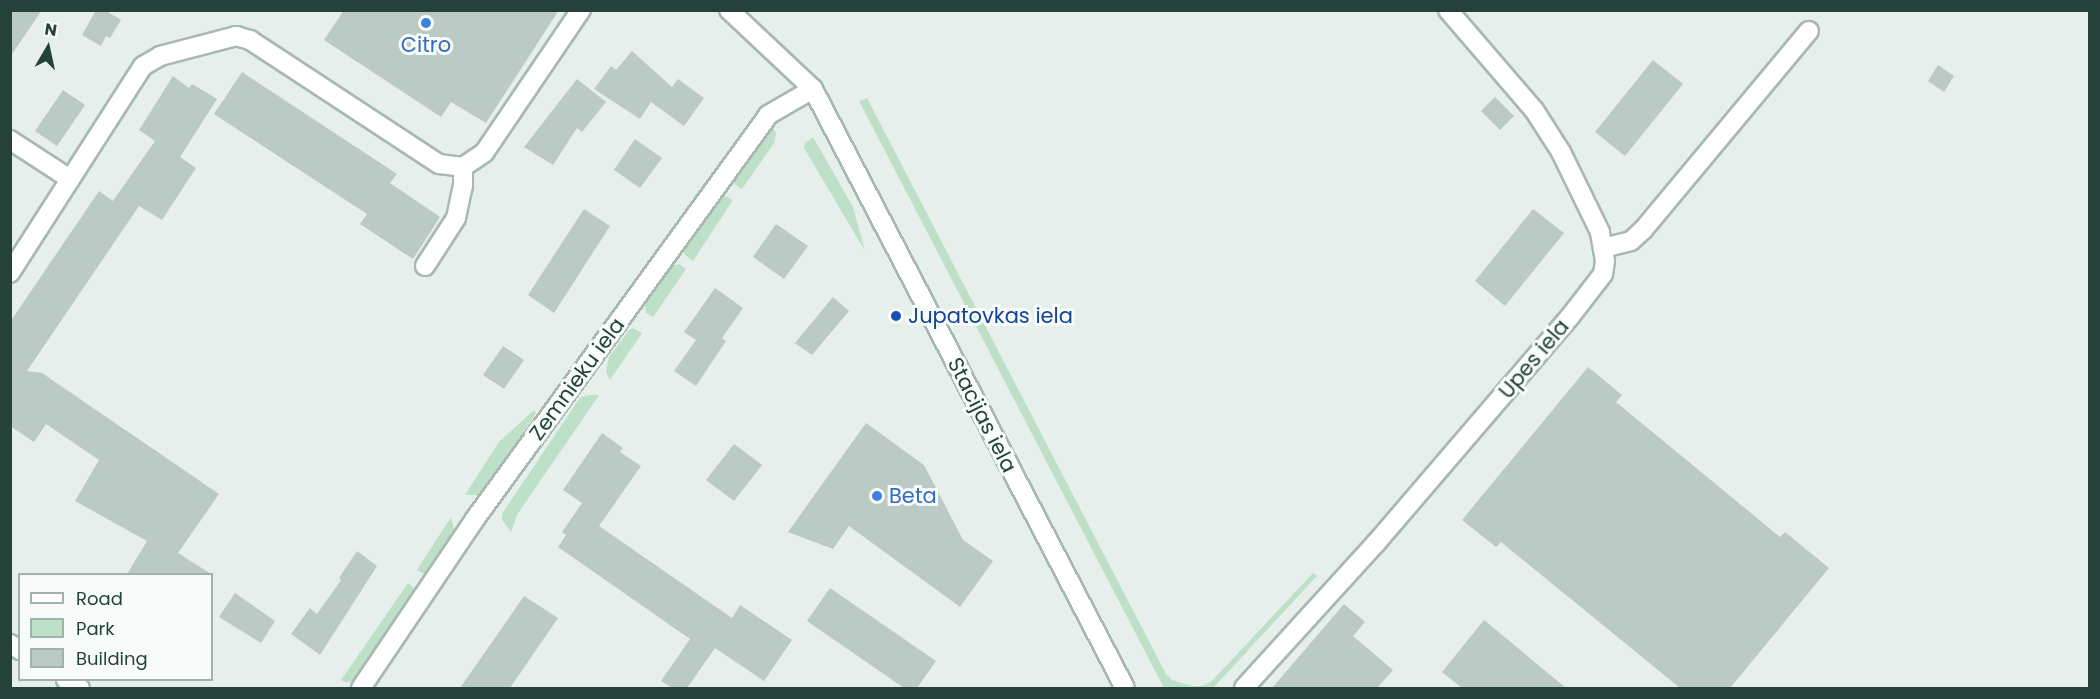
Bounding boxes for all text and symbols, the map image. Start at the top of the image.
marker: Citro [419,16,433,30]
text: N [43,17,59,42]
north arrow [18,18,78,78]
place label: Citro [401,32,451,58]
place label: Jupatovkas iela [908,303,1073,329]
marker: Jupatovkas iela [889,309,903,323]
street label: Zemnieku iela [524,313,630,445]
street label: Upes iela [1494,314,1574,404]
street label: Stacijas iela [942,353,1022,477]
place label: Beta [889,483,937,509]
marker: Beta [870,489,884,503]
legend [18,573,213,681]
text: Road [76,586,123,611]
text: Park [76,616,115,641]
text: Building [76,646,148,671]

